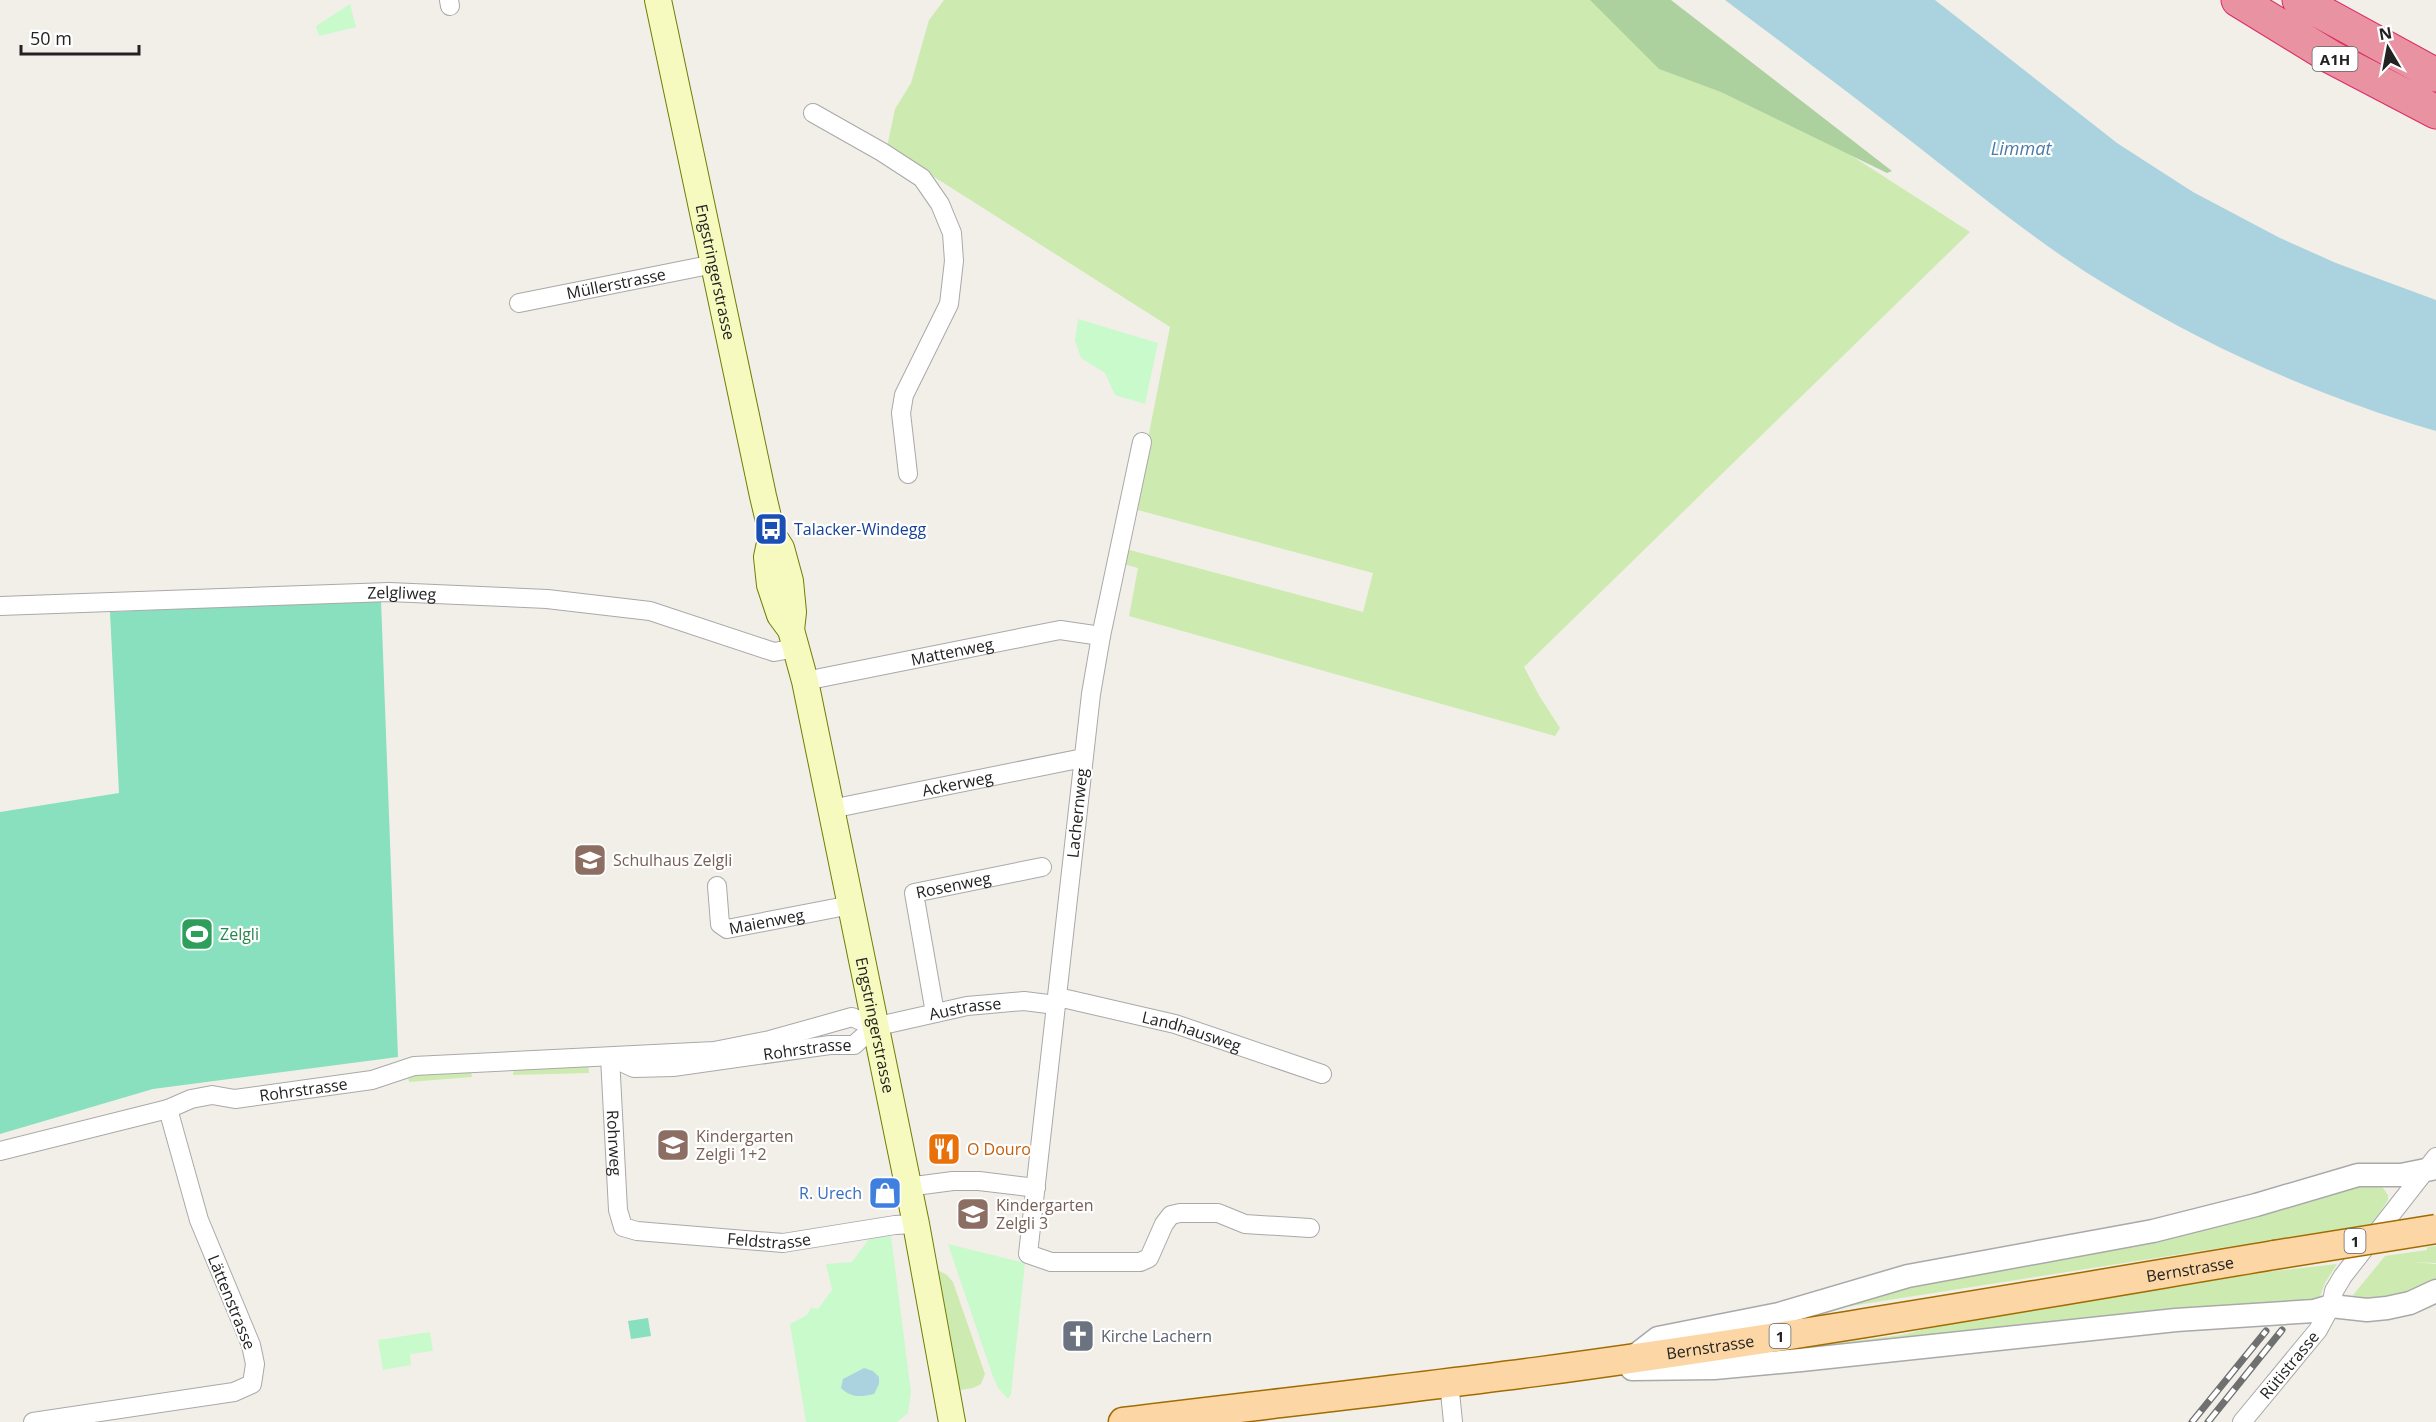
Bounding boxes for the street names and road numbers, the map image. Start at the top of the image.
road number: A1H [2312,47,2358,71]
street label: Engstringerstrasse [690,202,741,342]
street label: Müllerstrasse [564,263,668,304]
street label: Zelgliweg [367,581,437,605]
street label: Mattenweg [909,633,996,671]
street label: Ackerweg [920,765,995,801]
street label: Lachernweg [1061,767,1093,859]
street label: Rosenweg [914,867,993,903]
street label: Maienweg [727,903,806,939]
street label: Engstringerstrasse [851,955,900,1095]
street label: Austrasse [927,992,1002,1025]
street label: Landhausweg [1140,1006,1245,1057]
street label: Rohrstrasse [762,1034,851,1065]
street label: Rohrstrasse [258,1073,349,1107]
street label: Rohrweg [602,1109,627,1177]
street label: Feldstrasse [726,1227,812,1254]
road number: 1 [2344,1229,2366,1253]
street label: Lättenstrasse [203,1251,261,1353]
street label: Bernstrasse [2145,1251,2236,1287]
road number: 1 [1770,1324,1790,1348]
street label: Rütistrasse [2254,1326,2324,1404]
street label: Bernstrasse [1665,1330,1756,1365]

